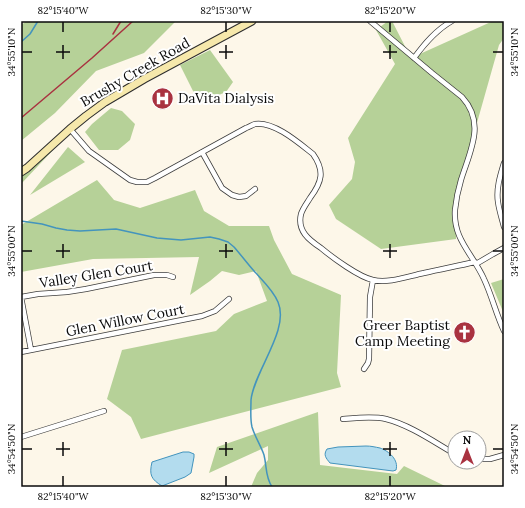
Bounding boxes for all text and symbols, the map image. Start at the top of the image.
text: 82°15'40"W [38,4,89,17]
text: 82°15'30"W [200,4,253,17]
text: 82°15'20"W [364,4,417,17]
text: 34°55'10"N [5,27,18,76]
text: 34°55'10"N [508,27,521,76]
street label: Brushy Creek Road [77,33,193,111]
hospital icon: DaVita Dialysis [149,85,175,111]
place label: DaVita Dialysis [178,89,274,107]
text: 34°55'00"N [5,225,18,277]
text: 34°55'00"N [508,225,521,277]
street label: Valley Glen Court [37,256,154,292]
street label: Glen Willow Court [64,300,186,340]
place label: Greer Baptist Camp Meeting [355,316,451,350]
church icon: Greer Baptist Camp Meeting [452,320,478,346]
text: 34°54'50"N [5,423,18,474]
text: 34°54'50"N [508,423,521,474]
north arrow [447,430,487,470]
text: N [463,433,472,447]
text: 82°15'40"W [38,490,89,503]
text: 82°15'30"W [200,490,253,503]
text: 82°15'20"W [364,490,417,503]

